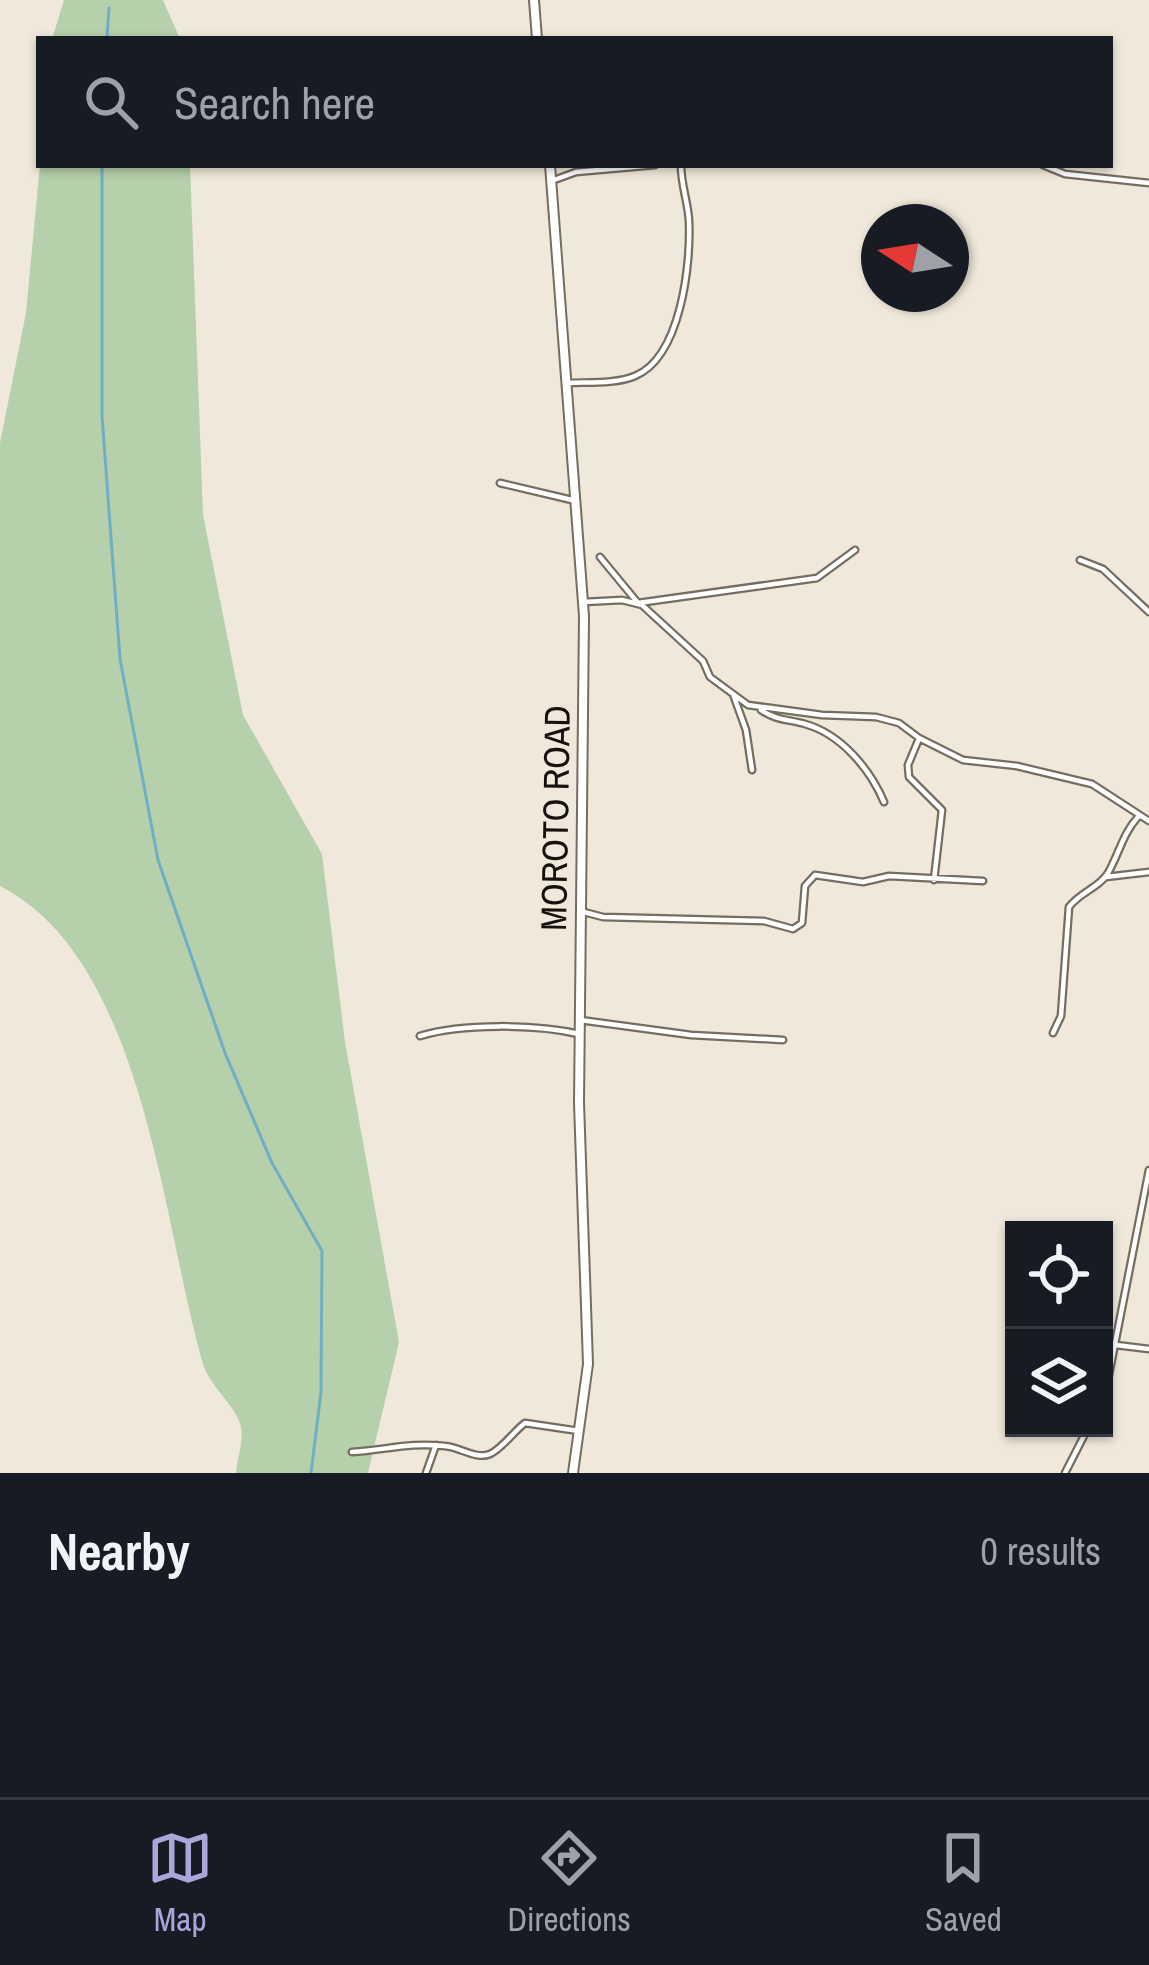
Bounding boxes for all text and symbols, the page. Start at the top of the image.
search box [36,36,1113,168]
icon: search [78,69,144,135]
text: Search here [174,72,375,133]
north arrow [861,204,969,312]
street label: MOROTO ROAD [529,705,581,931]
map controls [1005,1221,1113,1437]
button: locate [1005,1221,1113,1329]
button: layers [1005,1329,1113,1437]
text: Nearby [48,1517,190,1586]
text: 0 results [980,1525,1101,1577]
tab: Map [147,1825,213,1941]
tab: Directions [507,1825,631,1941]
tab: Saved [925,1825,1002,1941]

